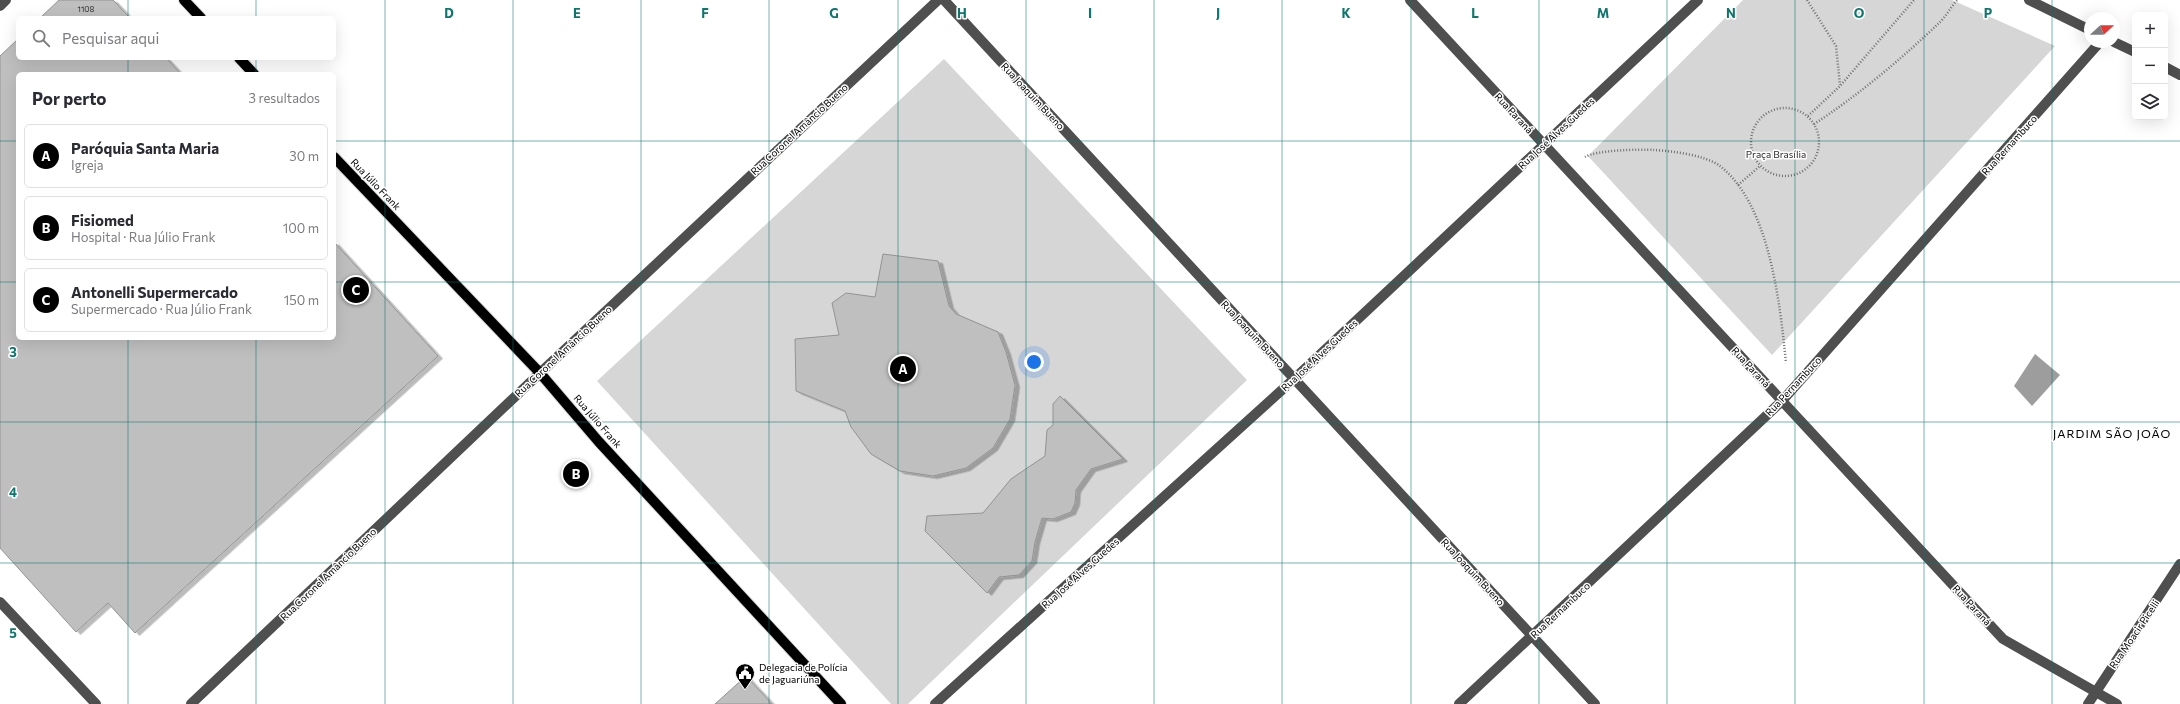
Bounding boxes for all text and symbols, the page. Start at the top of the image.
house number: 1108 [78,4,95,14]
text: D [444,5,454,21]
text: E [573,5,581,21]
text: F [701,5,709,21]
text: G [829,5,839,21]
text: H [957,5,967,21]
text: I [1088,5,1092,21]
text: J [1216,5,1220,21]
text: K [1341,5,1351,21]
text: L [1471,5,1479,21]
text: M [1597,5,1609,21]
text: N [1726,5,1736,21]
text: O [1854,5,1865,21]
text: P [1984,5,1993,21]
north arrow [2084,12,2120,48]
map controls [2132,12,2168,120]
button: + [2132,12,2168,48]
search box [16,16,336,60]
icon: search [30,27,52,49]
text: Pesquisar aqui [62,29,159,47]
button: − [2132,48,2168,84]
street label: Rua Joaquim Bueno [999,60,1067,132]
street label: Rua Coronel Amâncio Bueno [748,81,850,177]
button: layers [2132,84,2168,120]
text: Por perto [32,88,107,109]
text: 3 resultados [249,90,320,106]
street label: Rua Paraná [1492,90,1536,136]
street label: Rua José Alves Guedes [1515,94,1597,171]
street label: Rua Pernambuco [1979,112,2039,178]
text: Paróquia Santa Maria [71,139,219,157]
text: A [41,148,51,164]
text: 30 m [289,148,319,164]
park label: Praça Brasília [1746,148,1806,160]
street label: Rua Júlio Frank [348,156,404,213]
text: Igreja [71,157,104,173]
text: Fisiomed [71,211,134,229]
text: B [42,220,50,236]
text: 100 m [283,220,319,236]
text: Hospital · Rua Júlio Frank [71,229,216,245]
pin: C [343,275,369,305]
text: Antonelli Supermercado [71,283,238,301]
text: C [42,292,50,308]
text: 150 m [284,292,319,308]
street label: Rua Joaquim Bueno [1219,298,1287,370]
text: Supermercado · Rua Júlio Frank [71,301,252,317]
street label: Rua Coronel Amâncio Bueno [512,303,614,399]
street label: Rua José Alves Guedes [1278,316,1360,393]
text: 3 [9,344,17,360]
street label: Rua Paraná [1729,344,1773,390]
your location [1024,352,1044,372]
pin: A [890,354,916,384]
street label: Rua Pernambuco [1762,354,1824,418]
street label: Rua Júlio Frank [572,392,625,451]
district label: JARDIM SÃO JOÃO [2053,426,2171,441]
pin: B [563,459,589,489]
text: 4 [9,484,17,500]
street label: Rua Coronel Amâncio Bueno [278,525,378,623]
street label: Rua José Alves Guedes [1039,535,1121,611]
street label: Rua Joaquim Bueno [1439,536,1507,608]
street label: Rua Pernambuco [1528,579,1592,641]
street label: Rua Paraná [1950,582,1994,628]
street label: Rua Moacir Picelli [2107,597,2161,671]
text: 5 [9,625,17,641]
place label: Delegacia de Polícia de Jaguariúna [759,661,848,685]
public building icon: Delegacia de Polícia de Jaguariúna [734,662,756,690]

